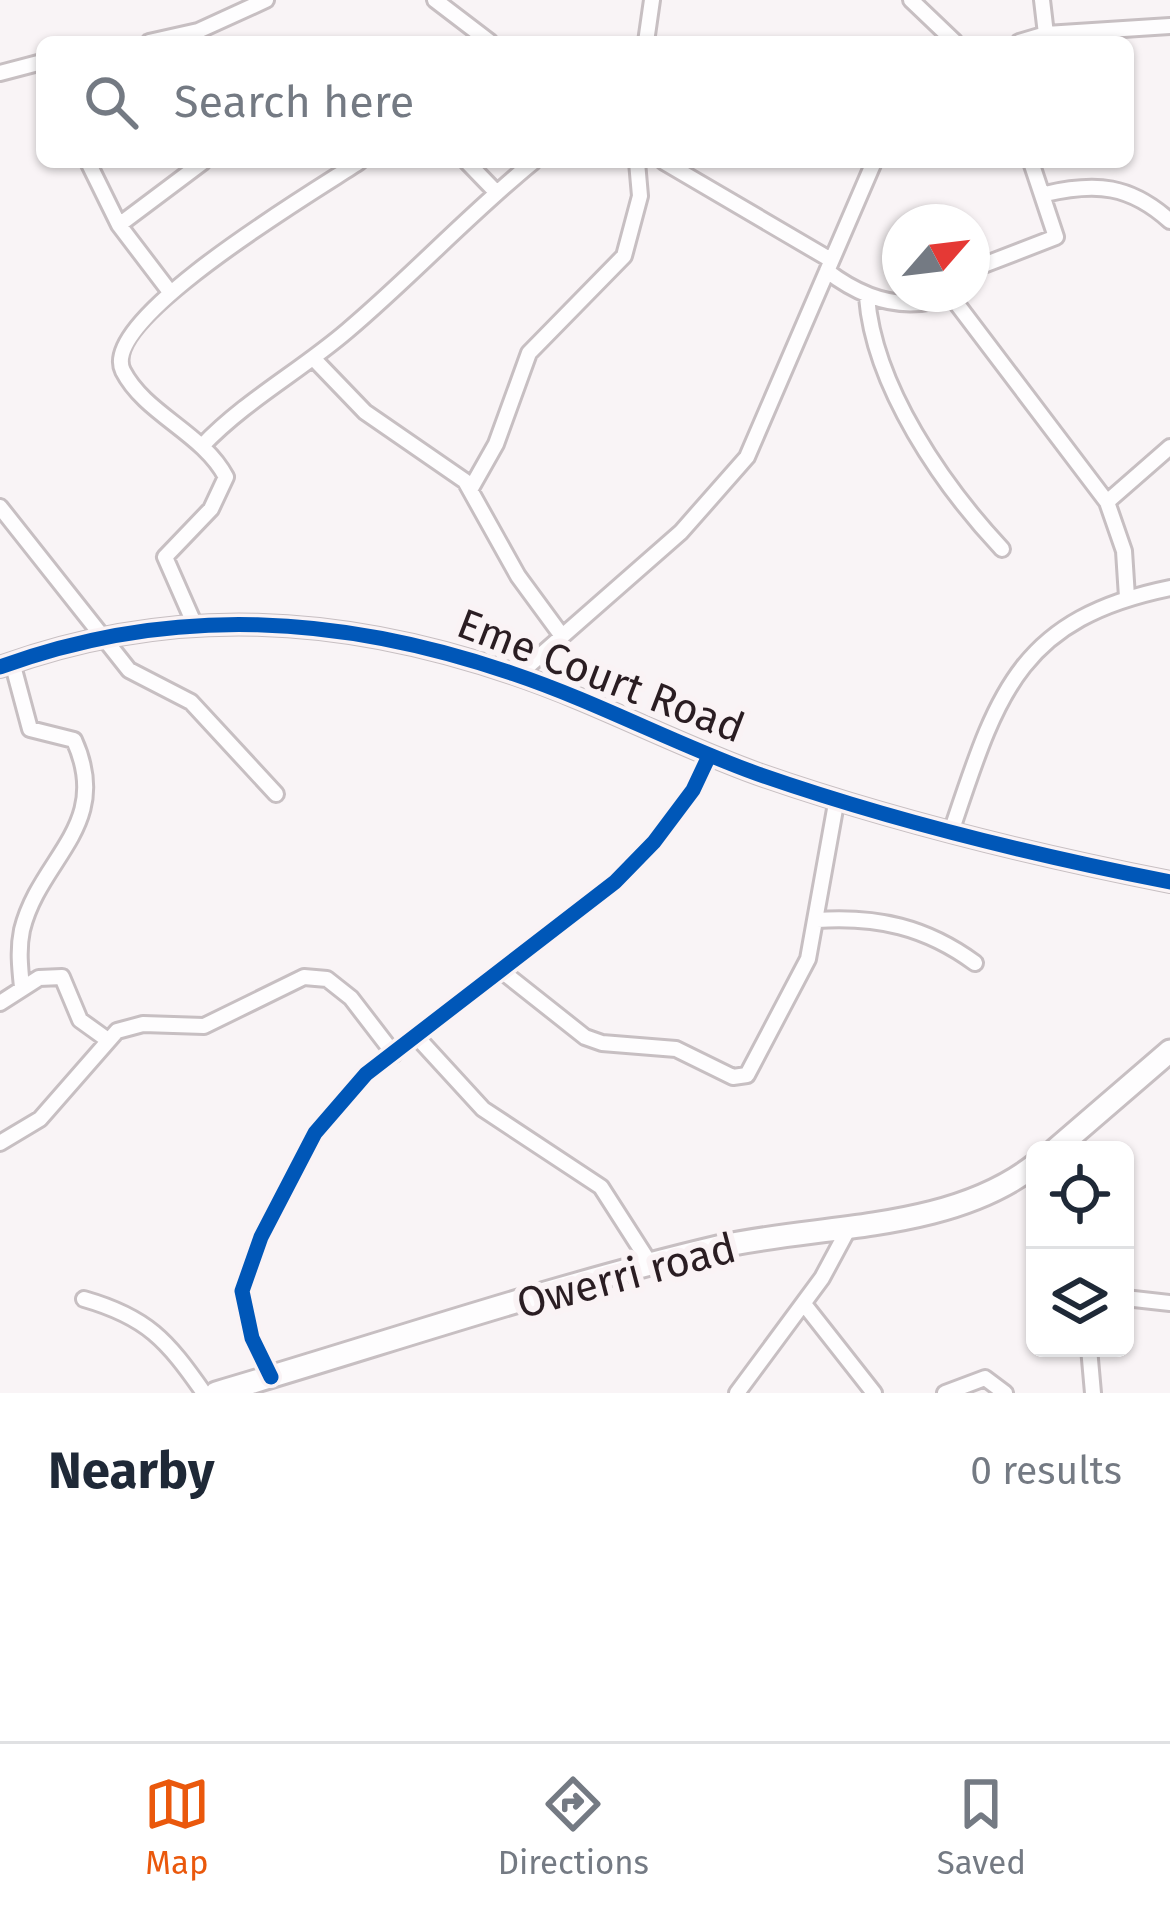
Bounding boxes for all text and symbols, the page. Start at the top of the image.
search box [36,36,1134,168]
icon: search [78,69,144,135]
text: Search here [174,75,414,129]
north arrow [882,204,990,312]
street label: Eme Court Road [450,598,751,754]
map controls [1026,1141,1134,1357]
button: locate [1026,1141,1134,1249]
street label: Owerri road [511,1223,741,1329]
button: layers [1026,1249,1134,1357]
text: Nearby [48,1440,214,1502]
text: 0 results [970,1448,1122,1494]
tab: Map [144,1771,210,1883]
tab: Directions [498,1771,649,1883]
tab: Saved [937,1771,1026,1883]

